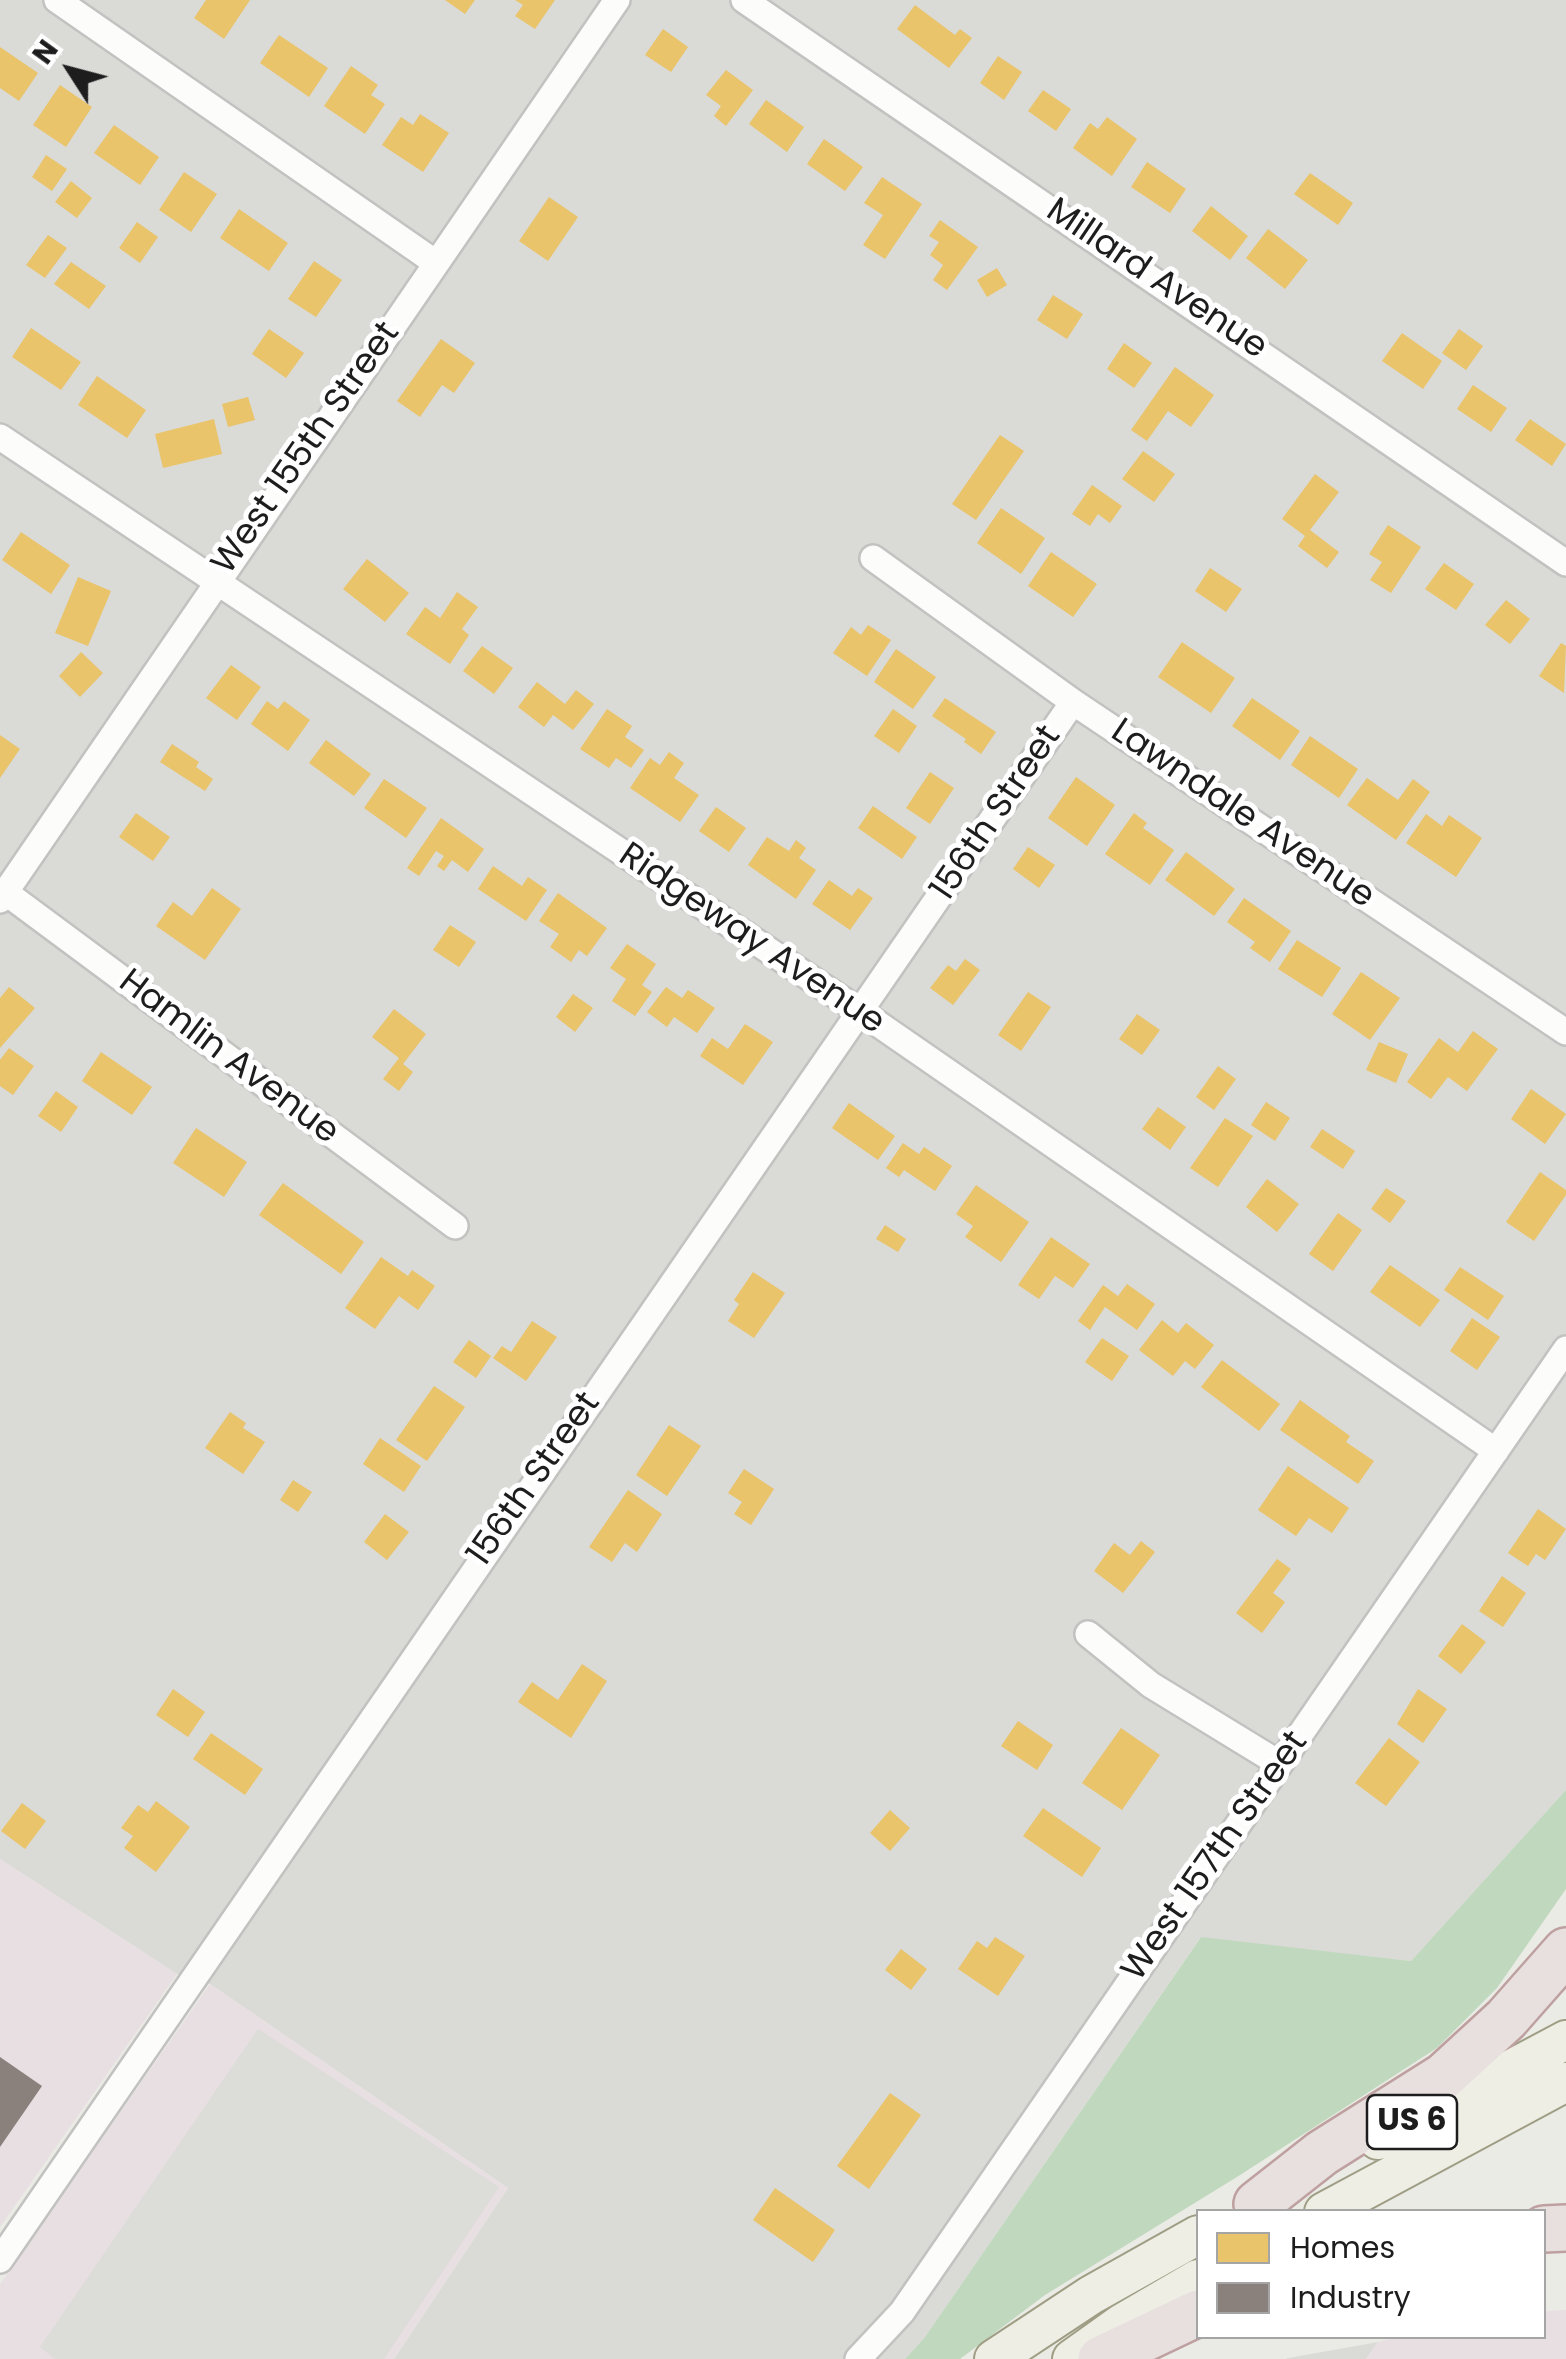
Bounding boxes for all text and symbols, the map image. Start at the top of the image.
north arrow [20,20,120,120]
text: N [23,32,67,72]
street label: Millard Avenue [1038,191,1274,369]
street label: West 155th Street [204,315,410,583]
street label: Lawndale Avenue [1102,711,1382,919]
street label: 156th Street [923,718,1071,910]
street label: Ridgeway Avenue [610,835,892,1045]
street label: Hamlin Avenue [110,962,346,1154]
street label: 156th Street [460,1385,610,1575]
street label: West 157th Street [1114,1724,1318,1990]
road number: US 6 [1367,2095,1457,2149]
legend [1196,2209,1546,2339]
text: Homes [1290,2226,1395,2269]
text: Industry [1290,2276,1411,2319]

